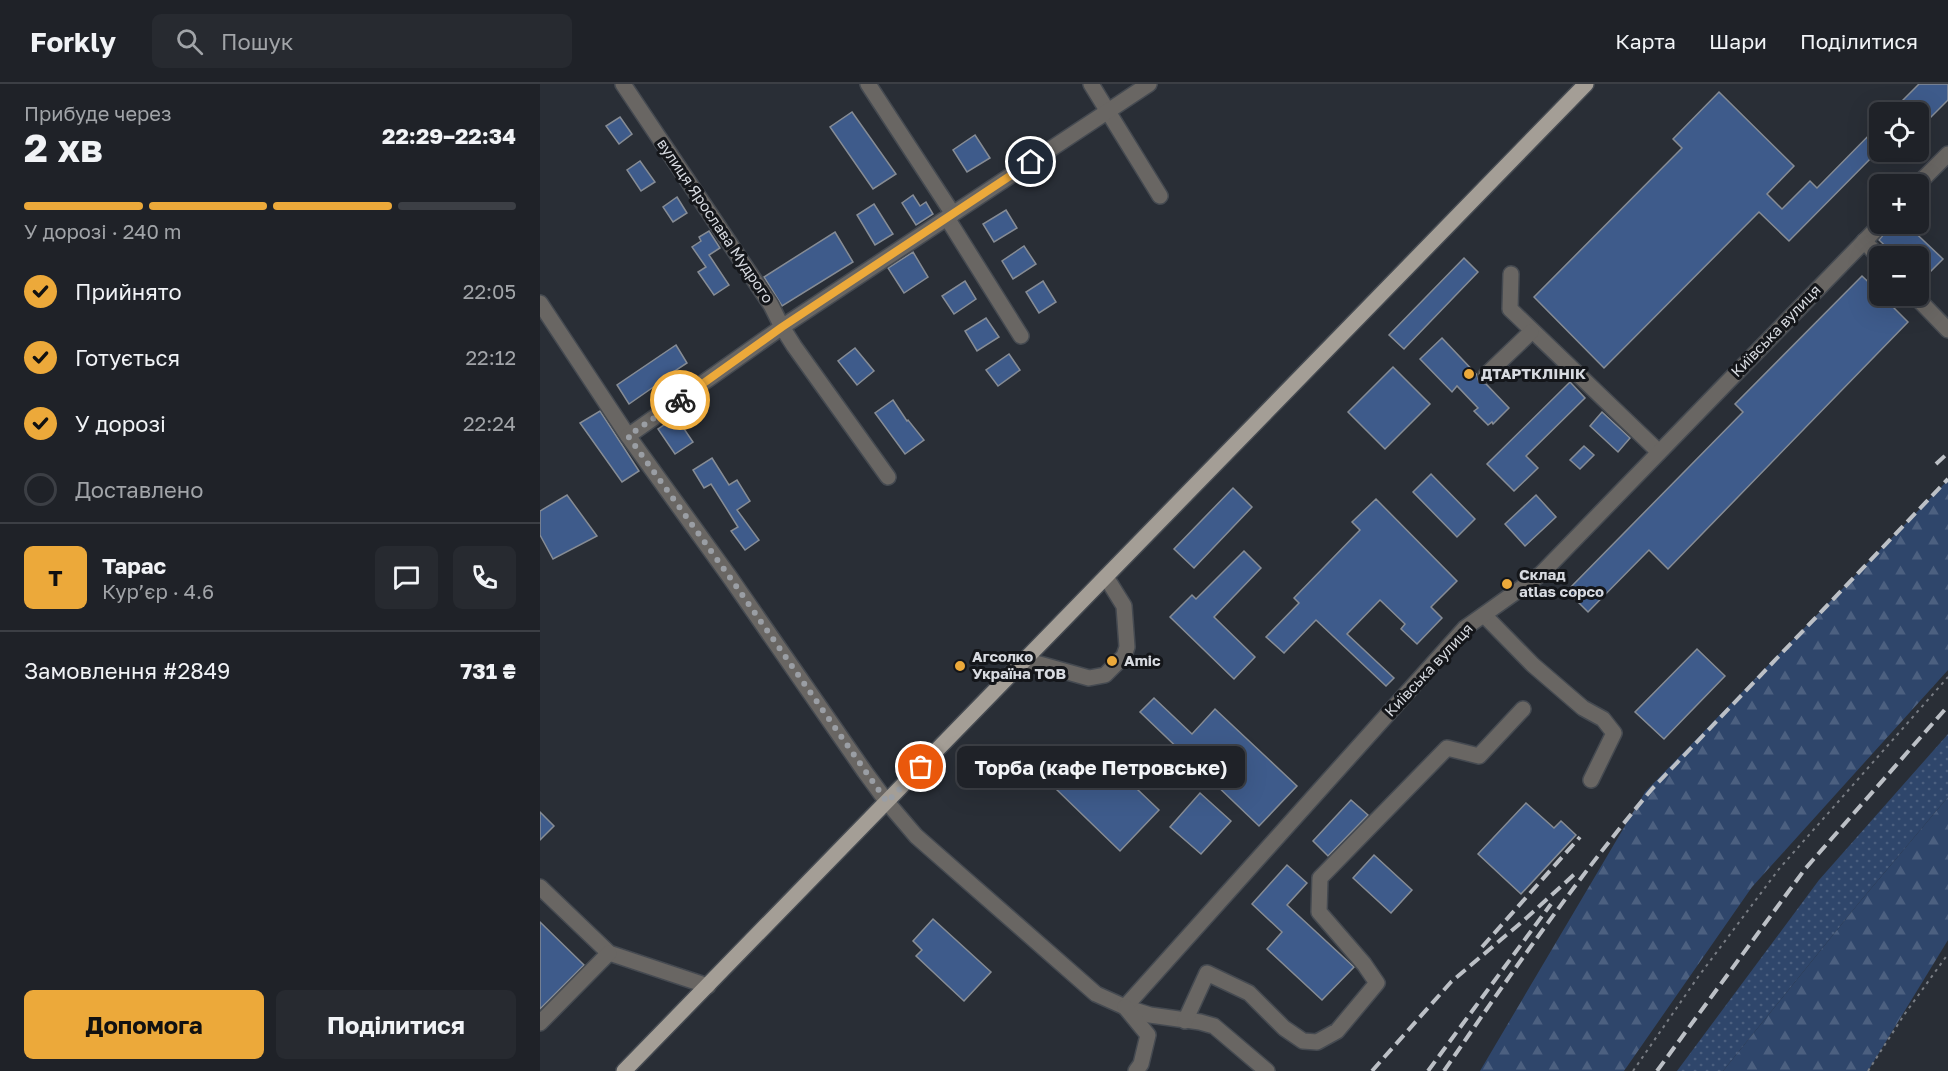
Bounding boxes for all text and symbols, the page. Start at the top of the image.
search box [152,14,572,68]
text: Forkly [30,25,116,58]
icon: search [173,25,206,58]
text: Пошук [221,28,293,55]
text: Карта [1615,28,1676,54]
text: Шари [1709,28,1767,54]
text: Поділитися [1800,28,1918,54]
text: Прибуде через [24,101,171,125]
map controls [1869,102,1929,306]
button: locate [1869,102,1929,162]
text: 22:29–22:34 [382,122,516,149]
text: 2 хв [24,124,103,171]
street label: вулиця Ярослава Мудрого [654,135,778,306]
pin [1005,136,1056,187]
icon: home [1014,145,1047,178]
button: + [1869,174,1929,234]
text: У дорозі · 240 m [24,219,182,243]
button: − [1869,246,1929,306]
icon: check [24,275,57,308]
text: Прийнято [75,278,182,305]
text: 22:05 [463,279,516,303]
street label: Київська вулиця [1727,280,1824,380]
icon: check [24,341,57,374]
text: Готується [75,344,180,371]
text: 22:12 [466,345,516,369]
place label: ДТАРТКЛІНІК [1481,364,1586,382]
marker: ДТАРТКЛІНІК [1462,367,1476,381]
courier [650,370,710,430]
icon: bike [664,384,697,417]
icon: check [24,407,57,440]
text: У дорозі [75,410,166,437]
text: 22:24 [463,411,516,435]
text: Доставлено [75,476,203,503]
button: chat [375,546,438,609]
button: phone [453,546,516,609]
text: Тарас [102,552,166,579]
text: Т [48,564,63,591]
place label: Склад atlas copco [1519,565,1604,600]
marker: Склад atlas copco [1500,577,1514,591]
text: Кур’єр · 4.6 [102,579,214,603]
street label: Київська вулиця [1380,619,1476,720]
place label: Агсолко Україна ТОВ [972,647,1067,682]
place label: Amic [1124,651,1161,669]
marker: Amic [1105,654,1119,668]
text: Замовлення #2849 [24,657,230,684]
text: 731 ₴ [460,657,516,684]
marker: Агсолко Україна ТОВ [953,659,967,673]
pin [895,741,946,792]
callout: Торба (кафе Петровське) [957,746,1245,788]
icon: bag [904,750,937,783]
text: Торба (кафе Петровське) [974,755,1228,779]
button: Допомога [24,990,264,1059]
button: Поділитися [276,990,516,1059]

